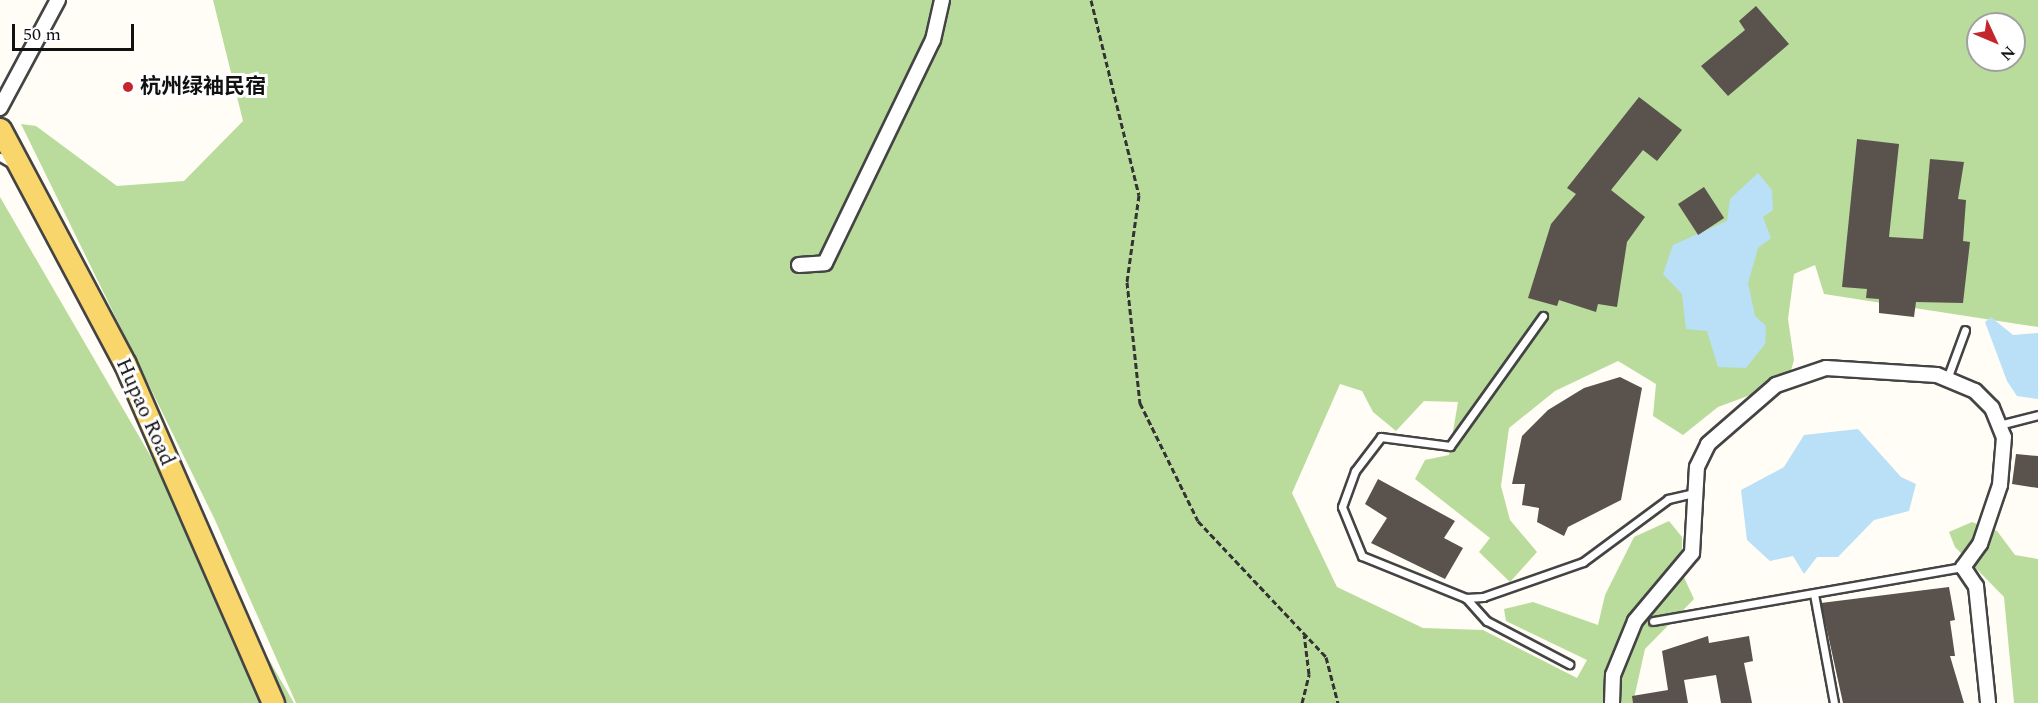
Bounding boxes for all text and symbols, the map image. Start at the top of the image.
scale bar [15,12,136,50]
north arrow [1966,12,2026,72]
text: 50 m [23,21,61,48]
text: N [1994,40,2021,66]
place label: 杭州绿袖民宿 [140,74,266,100]
marker: 杭州绿袖民宿 [121,80,135,94]
street label: Hupao Road [110,354,180,470]

